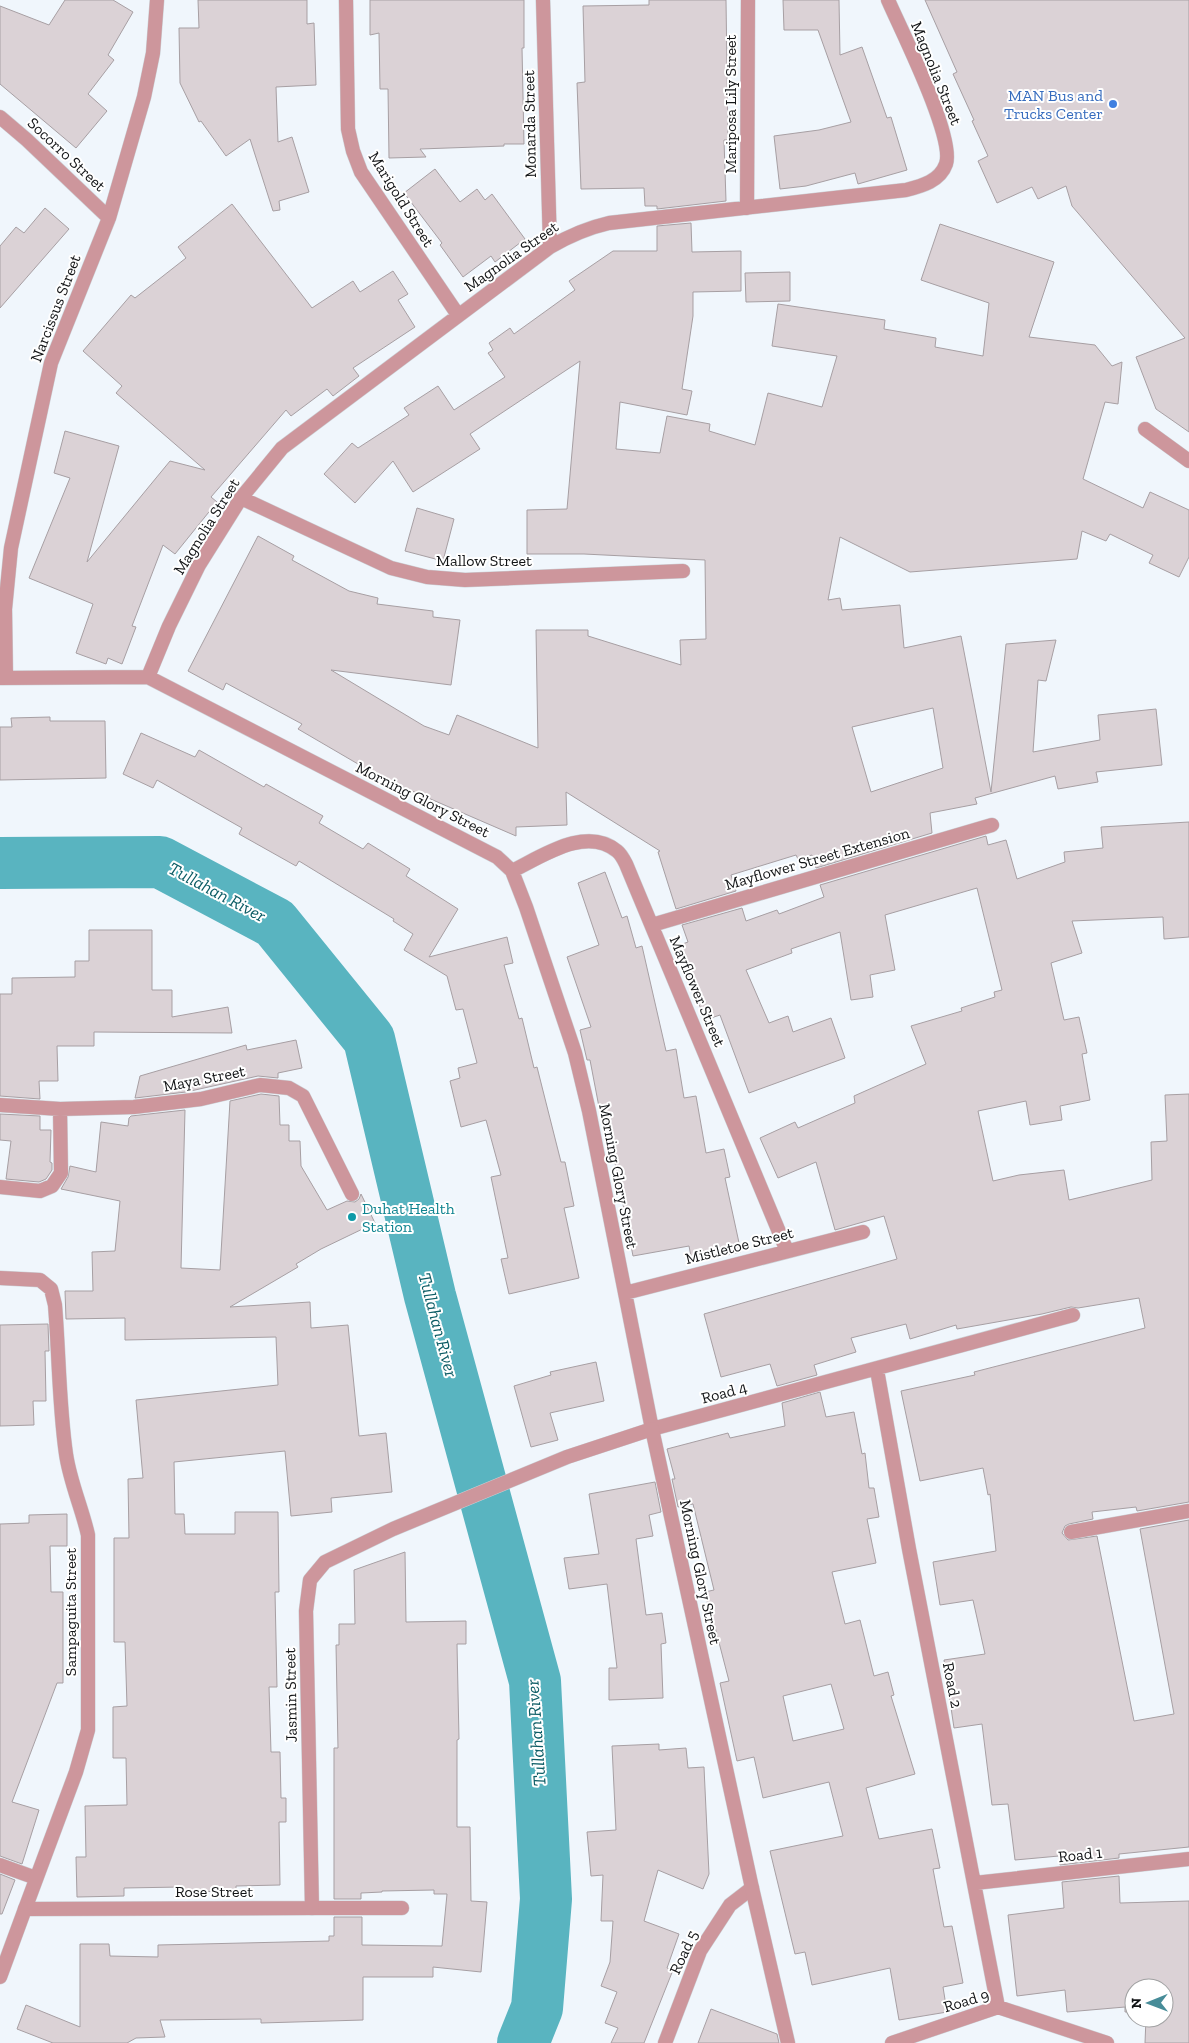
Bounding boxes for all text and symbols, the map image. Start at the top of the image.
street label: Magnolia Street [907,19,966,128]
street label: Mariposa Lily Street [721,34,740,174]
street label: Monarda Street [519,70,540,178]
place label: MAN Bus and Trucks Center [1004,86,1103,123]
marker: MAN Bus and Trucks Center [1107,98,1119,110]
street label: Socorro Street [24,113,110,195]
street label: Marigold Street [365,148,438,250]
street label: Magnolia Street [461,217,562,296]
street label: Narcissus Street [26,252,85,365]
street label: Magnolia Street [169,475,244,578]
street label: Mallow Street [436,551,532,570]
street label: Morning Glory Street [353,757,493,841]
street label: Mayflower Street Extension [723,823,912,894]
water label: Tullahan River [165,857,270,927]
street label: Mayflower Street [666,933,729,1050]
street label: Maya Street [162,1061,247,1096]
street label: Morning Glory Street [595,1102,642,1250]
place label: Duhat Health Station [362,1199,455,1236]
marker: Duhat Health Station [346,1211,358,1223]
street label: Mistletoe Street [683,1223,795,1268]
water label: Tullahan River [414,1270,463,1380]
street label: Road 4 [699,1377,749,1408]
street label: Morning Glory Street [676,1498,725,1646]
street label: Sampaguita Street [61,1548,80,1676]
street label: Jasmin Street [280,1647,301,1743]
street label: Road 2 [939,1661,966,1710]
water label: Tullahan River [521,1678,551,1787]
street label: Road 1 [1057,1843,1103,1866]
street label: Rose Street [175,1882,253,1901]
street label: Road 5 [665,1927,702,1977]
north arrow [1124,1978,1174,2028]
street label: Road 9 [941,1985,991,2016]
text: N [1128,1997,1145,2009]

